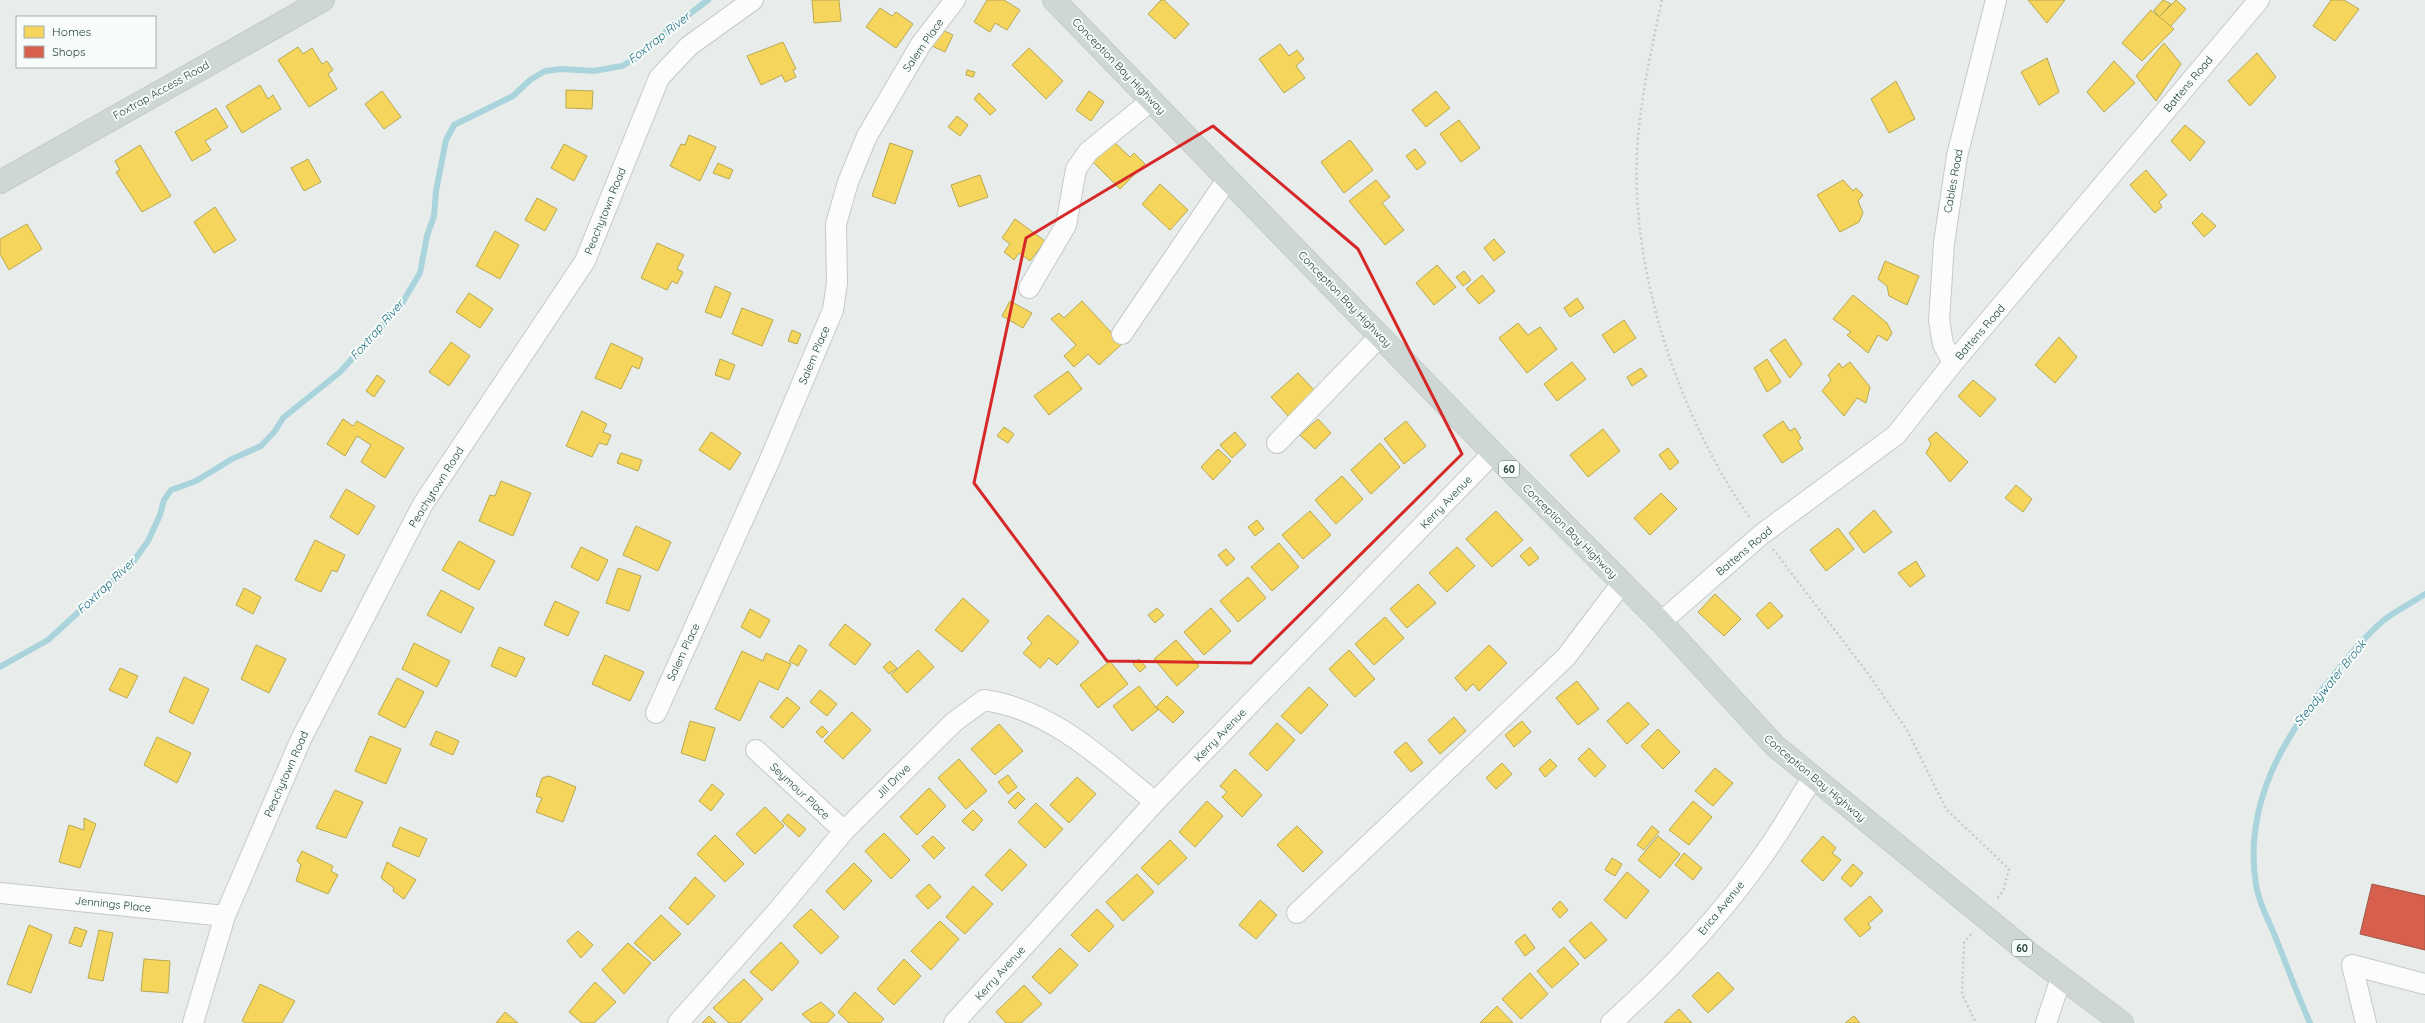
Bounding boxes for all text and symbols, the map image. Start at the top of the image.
water label: Foxtrap River [625,8,694,67]
street label: Conception Bay Highway [1069,15,1169,117]
legend [16,16,156,68]
street label: Salem Place [899,16,947,74]
text: Homes [52,24,92,39]
text: Shops [52,44,86,59]
street label: Battens Road [2160,53,2216,115]
street label: Foxtrap Access Road [110,58,212,122]
street label: Cables Road [1940,148,1966,214]
street label: Peachytown Road [581,165,629,257]
street label: Conception Bay Highway [1295,248,1395,350]
water label: Foxtrap River [346,295,408,363]
street label: Battens Road [1952,301,2008,363]
street label: Salem Place [795,324,833,386]
street label: Peachytown Road [405,444,467,530]
road number: 60 [1499,461,1519,477]
street label: Kerry Avenue [1417,472,1475,532]
street label: Conception Bay Highway [1520,481,1620,581]
street label: Battens Road [1713,523,1775,579]
water label: Foxtrap River [73,554,139,617]
street label: Salem Place [664,621,702,683]
water label: Steadywater Brook [2290,635,2370,729]
street label: Kerry Avenue [1191,705,1249,765]
street label: Peachytown Road [261,729,311,819]
street label: Conception Bay Highway [1761,731,1869,825]
street label: Seymour Place [767,760,833,822]
street label: Jill Drive [873,761,913,801]
street label: Erica Avenue [1695,878,1747,938]
street label: Jennings Place [74,893,152,915]
road number: 60 [2012,940,2032,956]
street label: Kerry Avenue [972,943,1028,1003]

